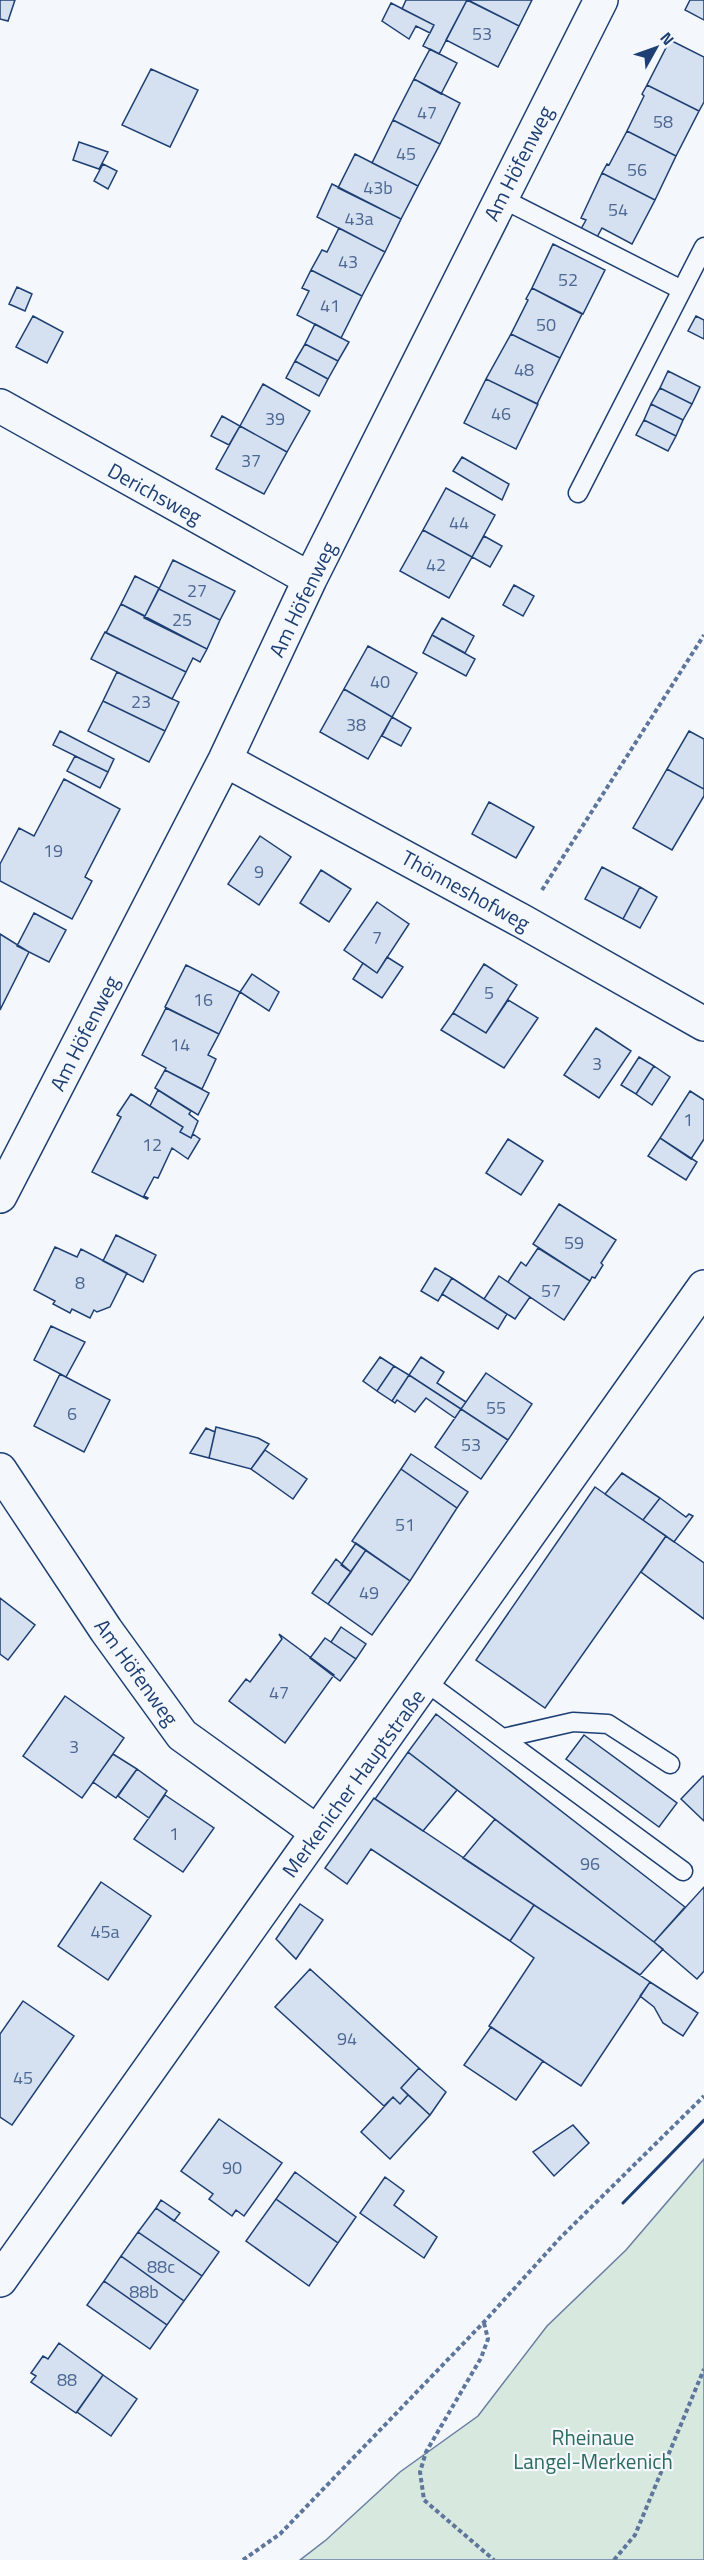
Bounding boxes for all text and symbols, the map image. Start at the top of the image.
north arrow [626,18,686,78]
house number: 53 [472,20,492,47]
text: N [655,26,680,50]
house number: 47 [417,99,437,126]
street label: Am Höfenweg [475,100,561,226]
house number: 58 [653,108,673,135]
house number: 45 [396,140,416,167]
house number: 56 [627,156,647,183]
house number: 43b [363,174,393,201]
house number: 54 [608,196,628,223]
house number: 43a [344,205,374,232]
house number: 43 [338,248,358,275]
house number: 52 [558,266,578,293]
house number: 41 [320,292,340,319]
house number: 50 [536,311,556,338]
house number: 48 [514,356,534,383]
house number: 46 [491,400,511,427]
house number: 39 [265,405,285,432]
house number: 37 [241,447,261,474]
street label: Derichsweg [102,454,208,532]
house number: 44 [449,509,469,536]
street label: Am Höfenweg [260,535,344,662]
house number: 42 [426,551,446,578]
house number: 27 [187,577,207,604]
house number: 25 [172,606,192,633]
house number: 40 [370,668,390,695]
house number: 23 [131,688,151,715]
house number: 38 [346,711,366,738]
house number: 19 [43,837,63,864]
street label: Thönneshofweg [396,841,536,939]
house number: 9 [254,858,264,885]
house number: 7 [372,924,382,951]
street label: Am Höfenweg [41,970,127,1096]
house number: 5 [484,979,494,1006]
house number: 16 [193,986,213,1013]
house number: 14 [170,1031,190,1058]
house number: 3 [592,1050,602,1077]
house number: 1 [683,1106,693,1133]
house number: 12 [142,1131,162,1158]
house number: 59 [564,1229,584,1256]
house number: 8 [75,1269,85,1296]
house number: 57 [541,1277,561,1304]
house number: 55 [486,1394,506,1421]
house number: 6 [67,1400,77,1427]
house number: 53 [461,1431,481,1458]
house number: 51 [395,1511,415,1538]
house number: 49 [359,1579,379,1606]
street label: Am Höfenweg [87,1612,187,1732]
house number: 47 [269,1679,289,1706]
street label: Merkenicher Hauptstraße [274,1682,432,1884]
house number: 3 [69,1733,79,1760]
house number: 1 [169,1820,179,1847]
house number: 96 [580,1850,600,1877]
house number: 45a [90,1918,120,1945]
house number: 94 [337,2025,357,2052]
house number: 45 [13,2064,33,2091]
house number: 90 [222,2154,242,2181]
house number: 88c [147,2253,175,2280]
house number: 88b [129,2278,159,2305]
house number: 88 [57,2366,77,2393]
park label: Rheinaue Langel-Merkenich [513,2421,673,2477]

